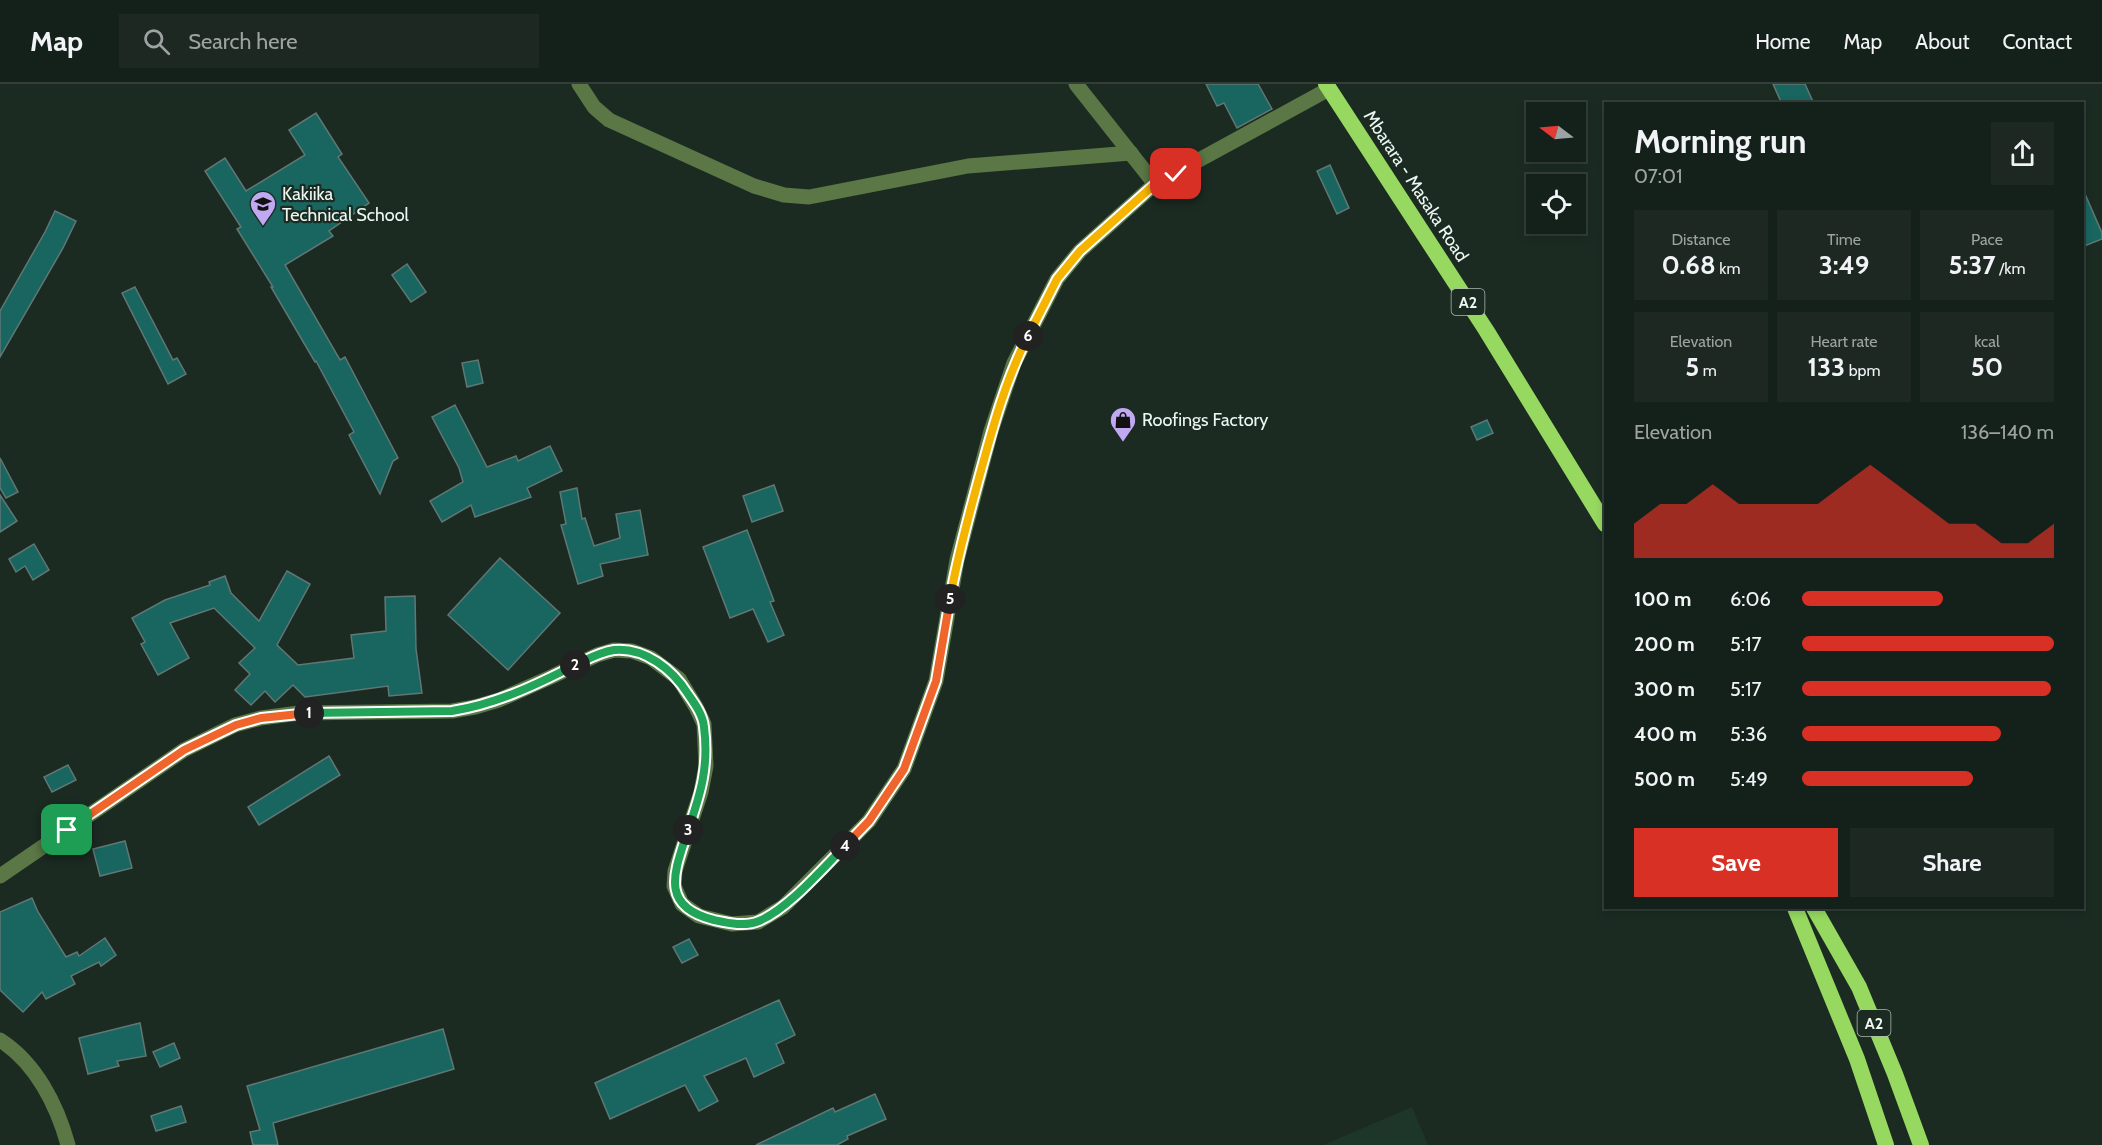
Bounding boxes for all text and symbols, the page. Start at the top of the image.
search box [119,14,539,68]
text: Map [30,24,83,58]
icon: search [140,25,173,58]
text: Search here [188,28,297,55]
text: Home [1755,29,1811,54]
text: Map [1844,29,1882,54]
text: About [1915,29,1969,54]
text: Contact [2002,29,2072,54]
north arrow [1526,102,1586,162]
map controls [1526,102,1586,234]
street label: Mbarara - Masaka Road [1359,106,1473,266]
text: Morning run [1634,121,1806,161]
button: share [1991,122,2054,185]
pin [1150,148,1201,199]
icon: check [1159,157,1192,190]
text: 07:01 [1634,164,1682,188]
button: locate [1526,174,1586,234]
place label: Kakiika Technical School [282,183,410,226]
school or university icon: Kakiika Technical School [248,189,278,227]
text: Distance [1672,230,1730,249]
text: Time [1827,230,1861,249]
text: Pace [1971,230,2003,249]
text: 0.68 [1662,249,1716,281]
text: 3:49 [1819,249,1869,281]
text: 5:37 [1949,249,1996,281]
text: km [1716,259,1740,278]
text: /km [1996,259,2025,278]
road number: A2 [1452,289,1484,315]
pin: 6 [1013,321,1043,351]
text: 6 [1024,326,1033,345]
text: Elevation [1670,332,1732,351]
text: Heart rate [1811,332,1877,351]
text: kcal [1974,332,2000,351]
text: 5 [1685,351,1699,383]
text: 133 [1807,351,1845,383]
text: 50 [1971,351,2003,383]
text: m [1699,361,1717,380]
text: bpm [1845,361,1881,380]
shop icon: Roofings Factory [1108,405,1138,443]
place label: Roofings Factory [1142,409,1268,431]
text: Elevation [1634,420,1712,444]
text: 136–140 m [1961,420,2054,444]
pin: 5 [935,584,965,614]
text: 100 m [1634,587,1692,611]
text: 6:06 [1730,587,1771,611]
text: 5 [946,589,954,608]
text: 200 m [1634,632,1695,656]
text: 5:17 [1730,632,1762,656]
pin: 2 [560,650,590,680]
text: 2 [571,655,579,674]
text: 300 m [1634,677,1695,701]
text: 5:17 [1730,677,1762,701]
pin: 1 [294,698,324,728]
text: 1 [306,703,312,722]
text: 400 m [1634,722,1697,746]
text: 5:36 [1730,722,1767,746]
text: 500 m [1634,767,1695,791]
text: 5:49 [1730,767,1768,791]
pin [41,804,92,855]
icon: arrive [50,813,83,846]
pin: 3 [673,815,703,845]
text: 3 [684,820,692,839]
button: Save [1634,828,1838,897]
button: Share [1850,828,2054,897]
pin: 4 [830,831,860,861]
text: 4 [840,836,850,855]
road number: A2 [1858,1010,1890,1036]

